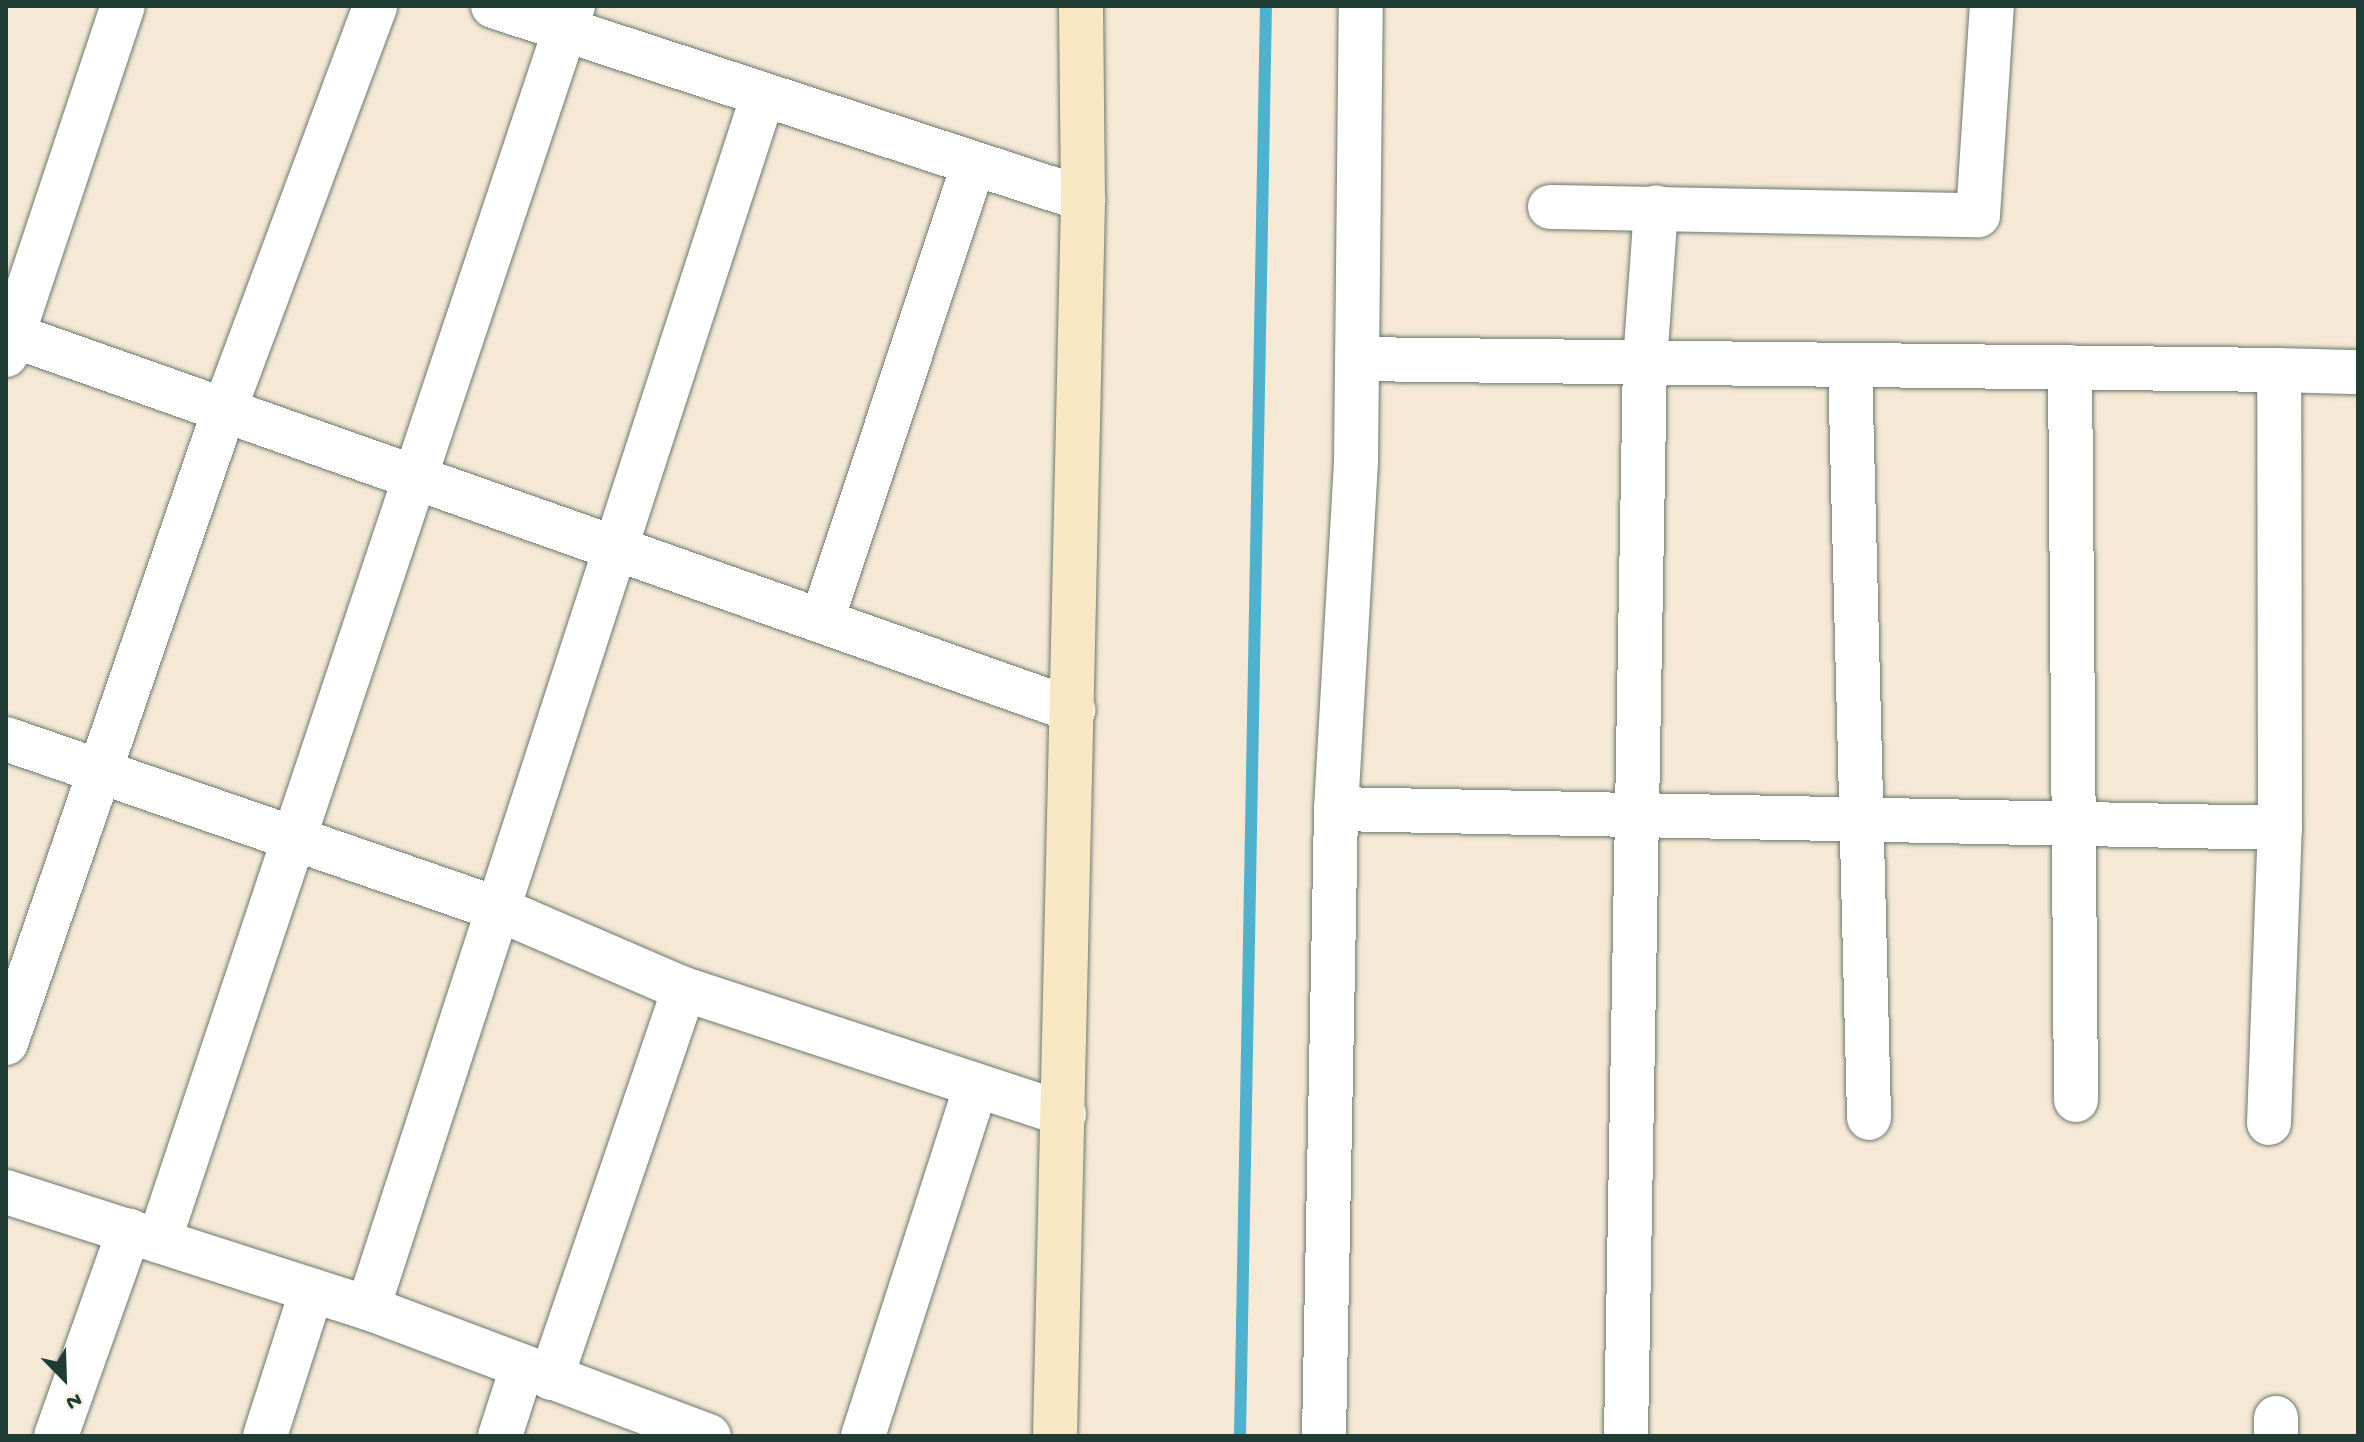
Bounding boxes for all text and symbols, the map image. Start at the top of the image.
north arrow [24,1338,104,1418]
text: N [62,1385,85,1415]

